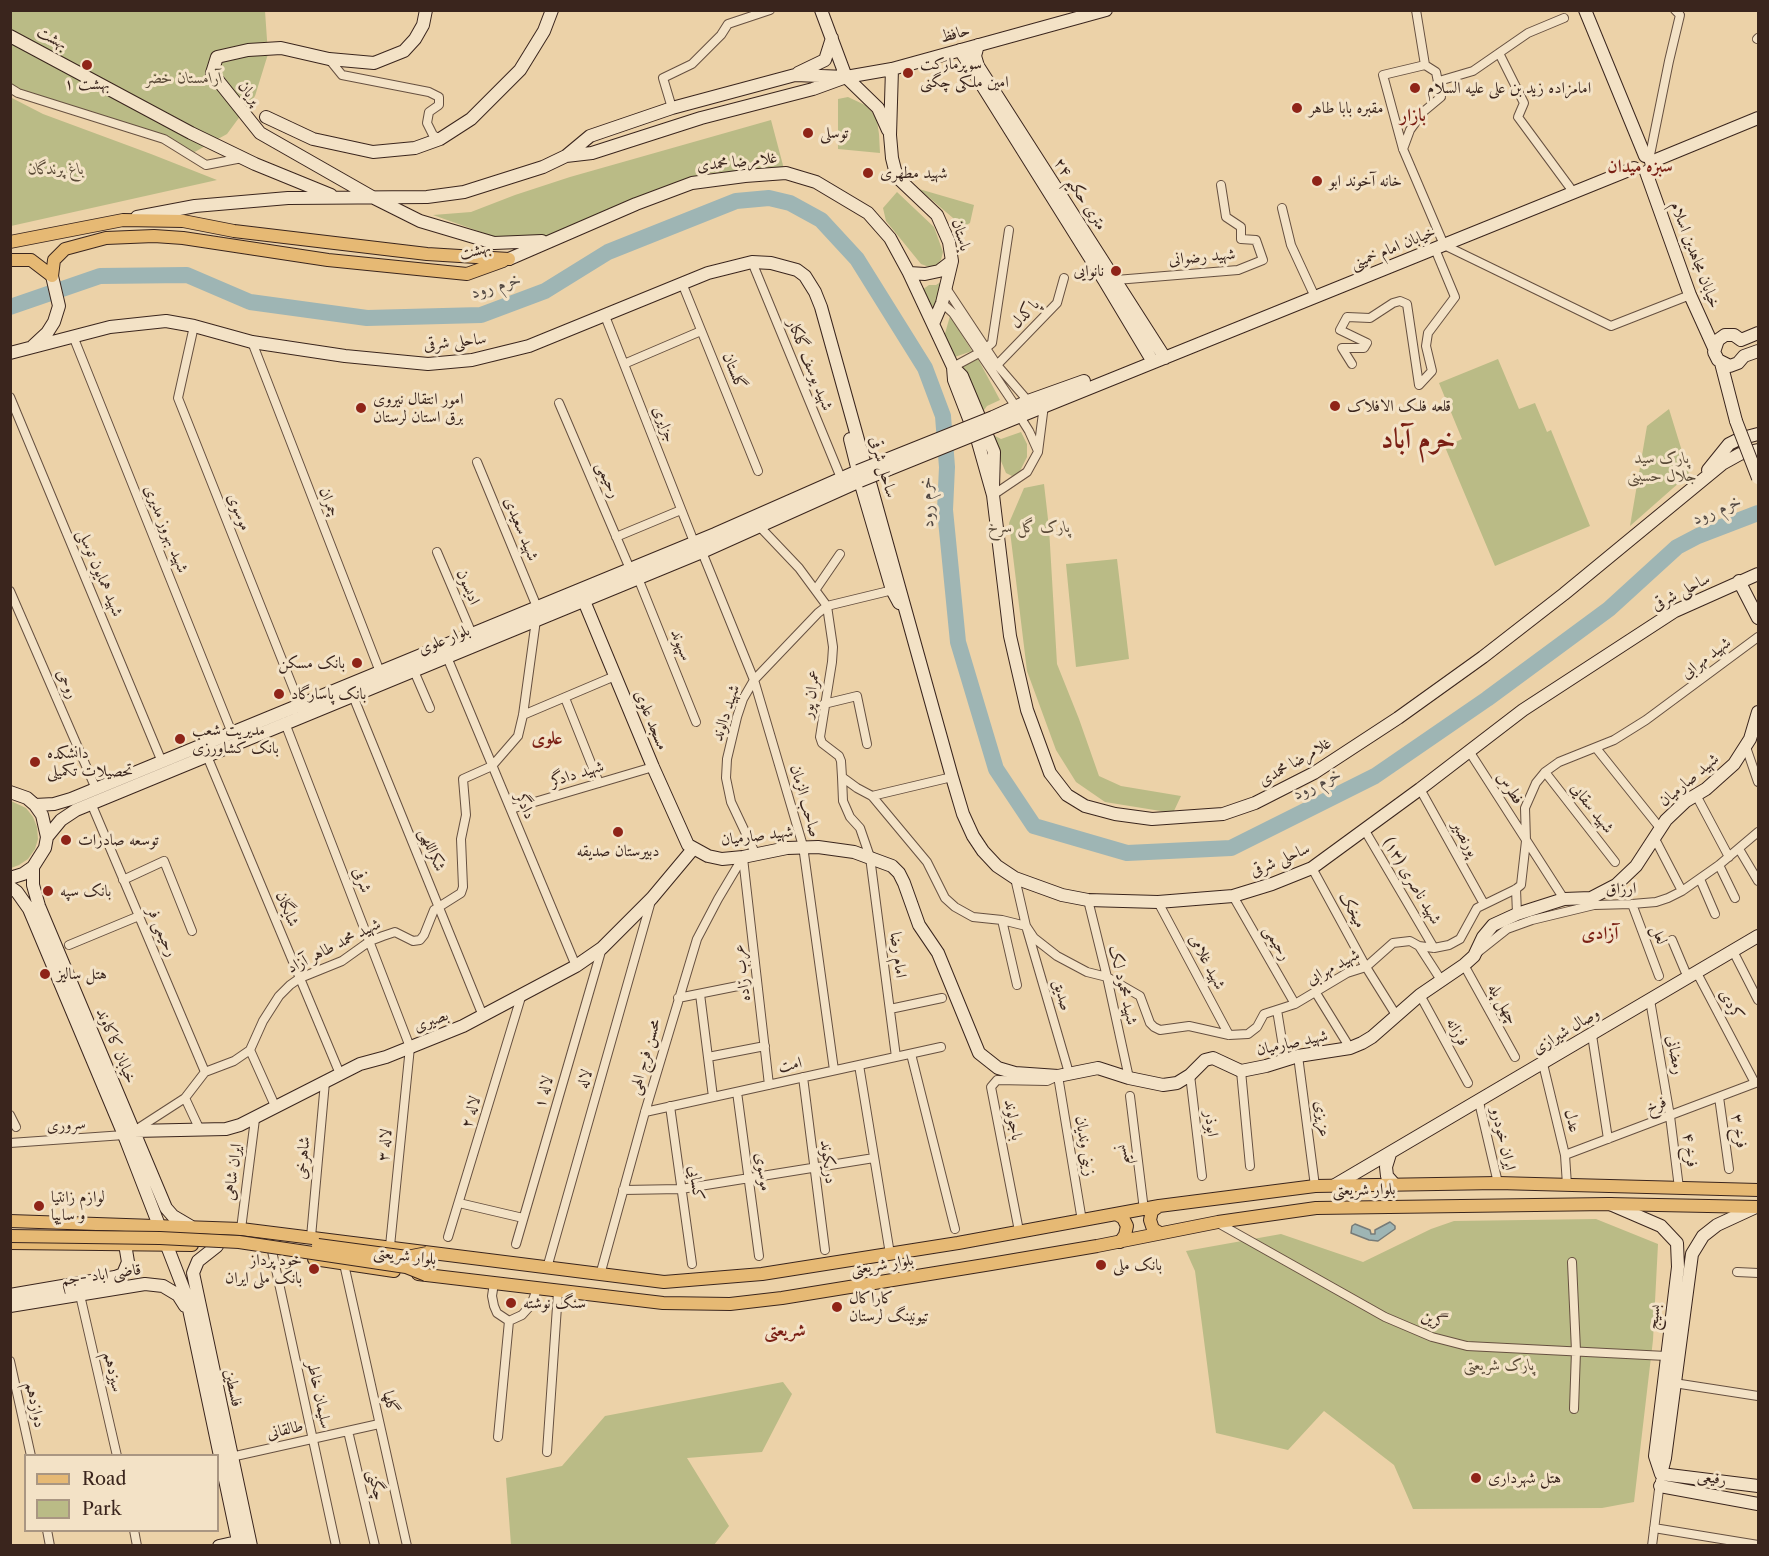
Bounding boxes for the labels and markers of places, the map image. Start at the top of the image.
place label: سوپرمارکت امین ملکی چگنی [920,54,1009,92]
marker: بهشت ۱ [80,58,94,72]
marker: سوپرمارکت امین ملکی چگنی [901,66,915,80]
place label: بهشت ۱ [64,74,110,94]
place label: امامزاده زید بن علی علیه السلام [1427,78,1591,98]
marker: امامزاده زید بن علی علیه السلام [1408,81,1422,95]
place label: مقبره بابا طاهر [1309,98,1383,118]
marker: مقبره بابا طاهر [1290,101,1304,115]
place label: توسلی [820,123,848,143]
marker: توسلی [801,126,815,140]
place label: شهید مطهری [880,163,948,183]
marker: شهید مطهری [861,166,875,180]
place label: خانه آخوند ابو [1329,171,1402,191]
marker: خانه آخوند ابو [1310,174,1324,188]
place label: نانوایی [1074,261,1104,281]
marker: نانوایی [1109,264,1123,278]
place label: امور انتقال نیروی برق استان لرستان [373,389,463,427]
place label: قلعه فلک الافلاک [1347,396,1451,416]
marker: قلعه فلک الافلاک [1328,399,1342,413]
marker: امور انتقال نیروی برق استان لرستان [354,401,368,415]
place label: بانک مسکن [278,653,345,673]
marker: بانک مسکن [350,656,364,670]
place label: بانک پاسارگاد [291,684,366,704]
marker: بانک پاسارگاد [272,687,286,701]
place label: مدیریت شعب بانک کشاورزی [192,720,279,758]
marker: مدیریت شعب بانک کشاورزی [173,732,187,746]
place label: دانشکده تحصیلات تکمیلی [47,743,133,781]
marker: دانشکده تحصیلات تکمیلی [28,755,42,769]
marker: دبیرستان صدیقه [611,825,625,839]
place label: توسعه صادرات [78,830,159,850]
marker: توسعه صادرات [59,833,73,847]
place label: دبیرستان صدیقه [577,841,659,861]
place label: بانک سپه [60,881,111,901]
marker: بانک سپه [41,884,55,898]
place label: هتل سالیز [57,964,107,984]
marker: هتل سالیز [38,967,52,981]
place label: لوازم زانتیا و سایپا [51,1187,105,1225]
marker: لوازم زانتیا و سایپا [32,1199,46,1213]
place label: خود پرداز بانک ملی ایران [225,1250,302,1288]
place label: بانک ملی [1113,1255,1162,1275]
marker: بانک ملی [1094,1258,1108,1272]
marker: خود پرداز بانک ملی ایران [307,1262,321,1276]
place label: کاراکال تیونینگ لرستان [849,1288,929,1326]
place label: سنگ نوشته [523,1293,586,1313]
marker: سنگ نوشته [504,1296,518,1310]
marker: کاراکال تیونینگ لرستان [830,1300,844,1314]
place label: هتل شهرداری [1488,1468,1561,1488]
marker: هتل شهرداری [1469,1471,1483,1485]

